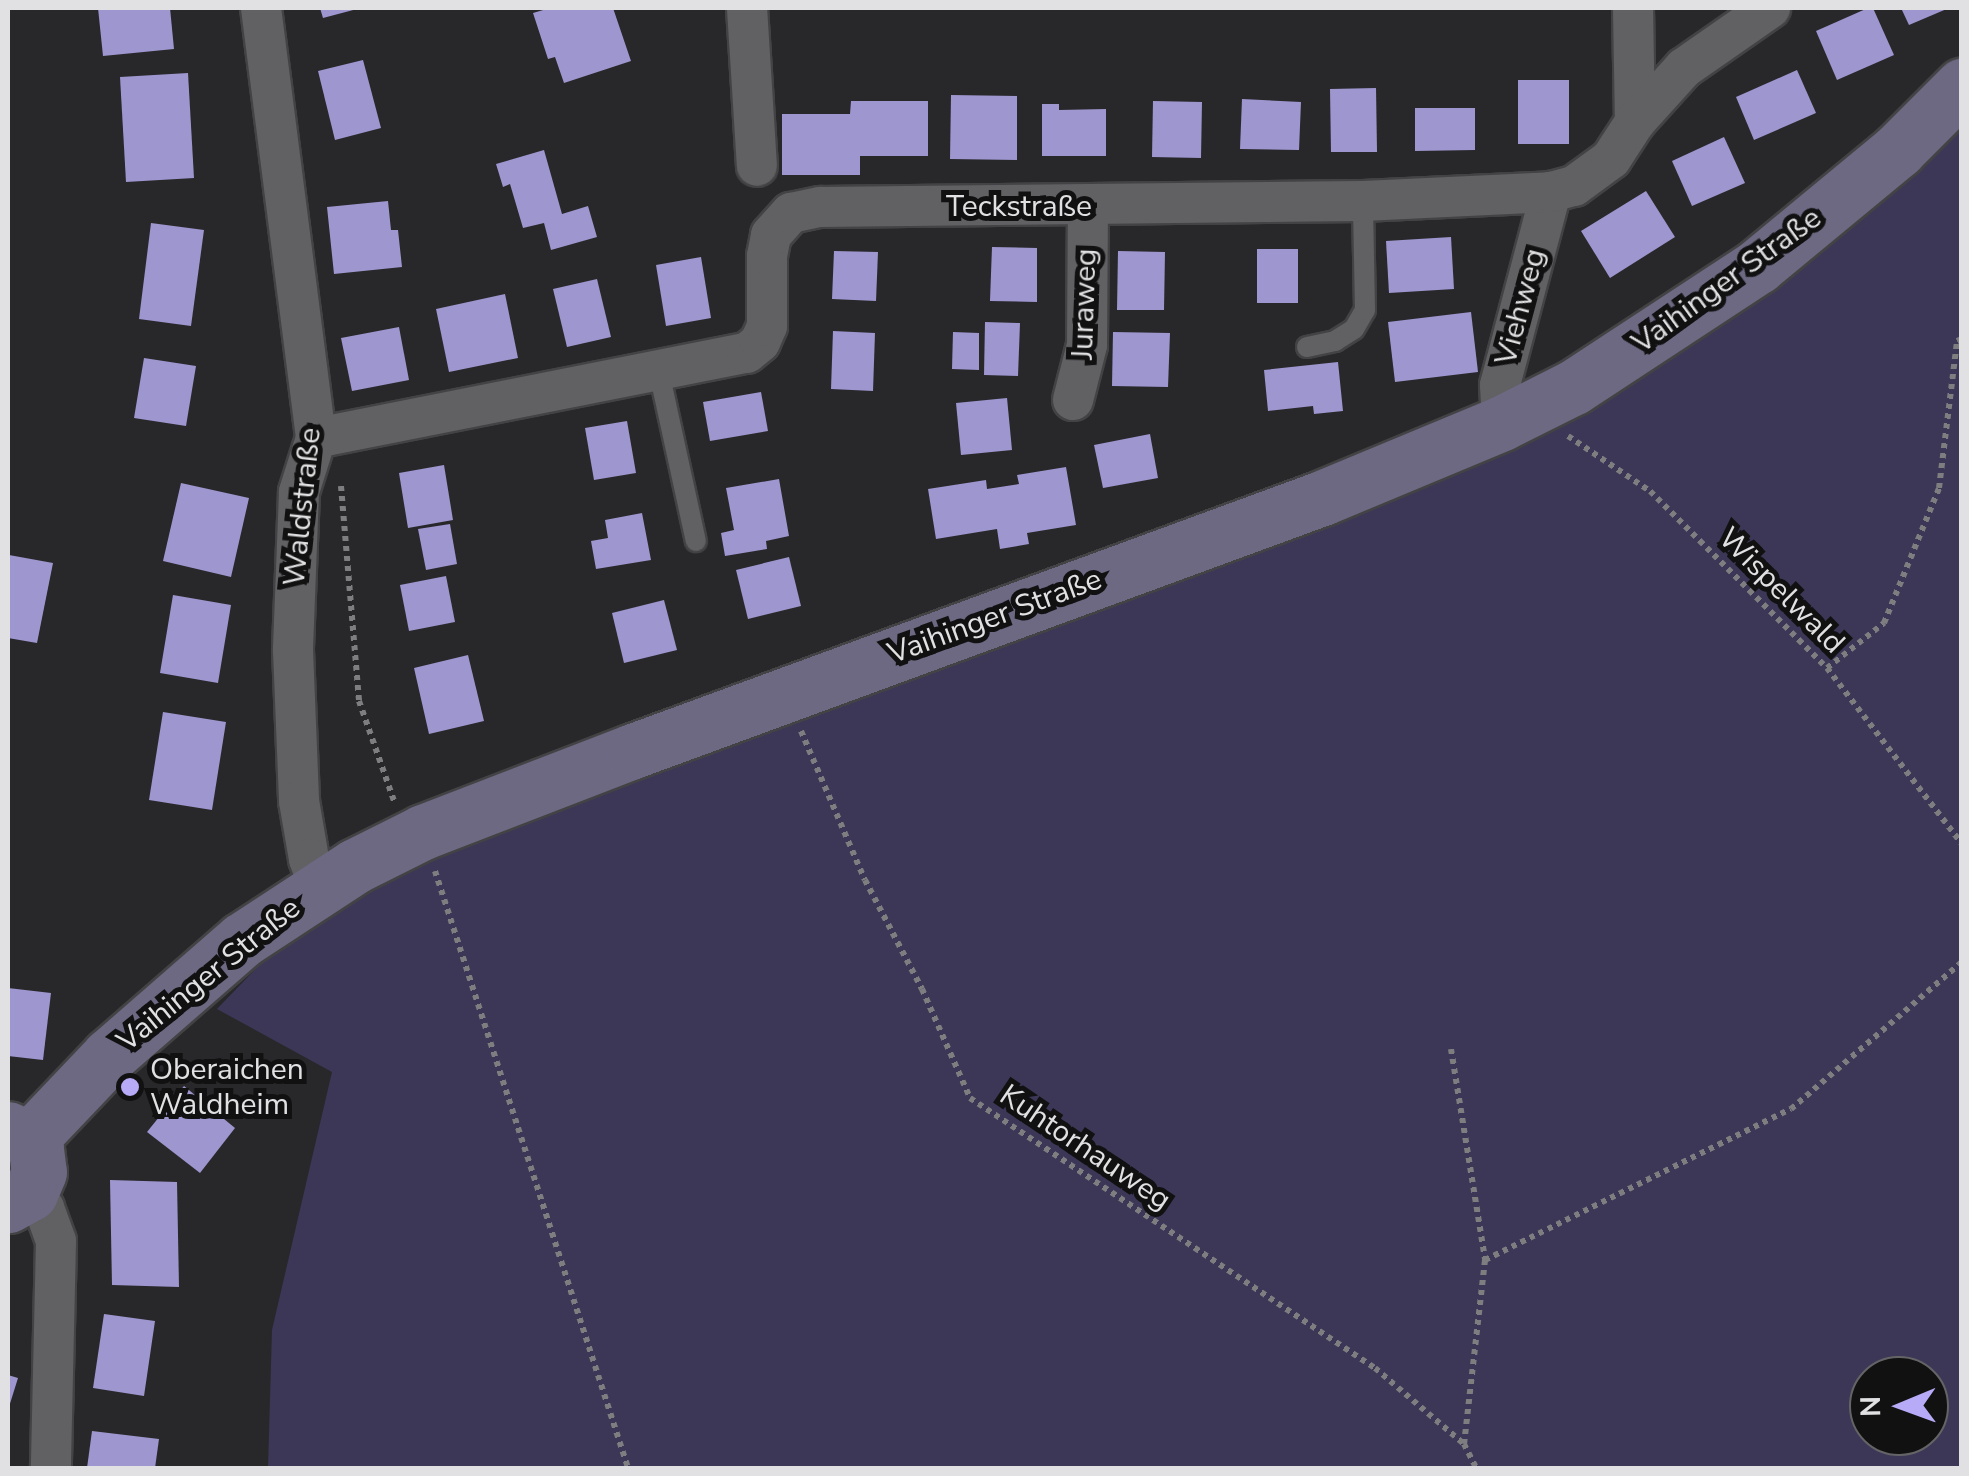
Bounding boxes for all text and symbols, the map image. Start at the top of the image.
street label: Teckstraße [946,189,1092,225]
street label: Vaihinger Straße [1626,200,1828,362]
street label: Viehweg [1488,245,1554,369]
street label: Juraweg [1065,248,1105,360]
street label: Waldstraße [277,426,329,588]
street label: Wispelwald [1710,520,1852,662]
street label: Vaihinger Straße [883,562,1107,672]
street label: Vaihinger Straße [110,890,308,1060]
place label: Oberaichen Waldheim [150,1052,304,1122]
marker: Oberaichen Waldheim [119,1076,141,1098]
street label: Kuhtorhauweg [993,1078,1177,1218]
north arrow [1849,1356,1949,1456]
text: N [1852,1396,1890,1417]

